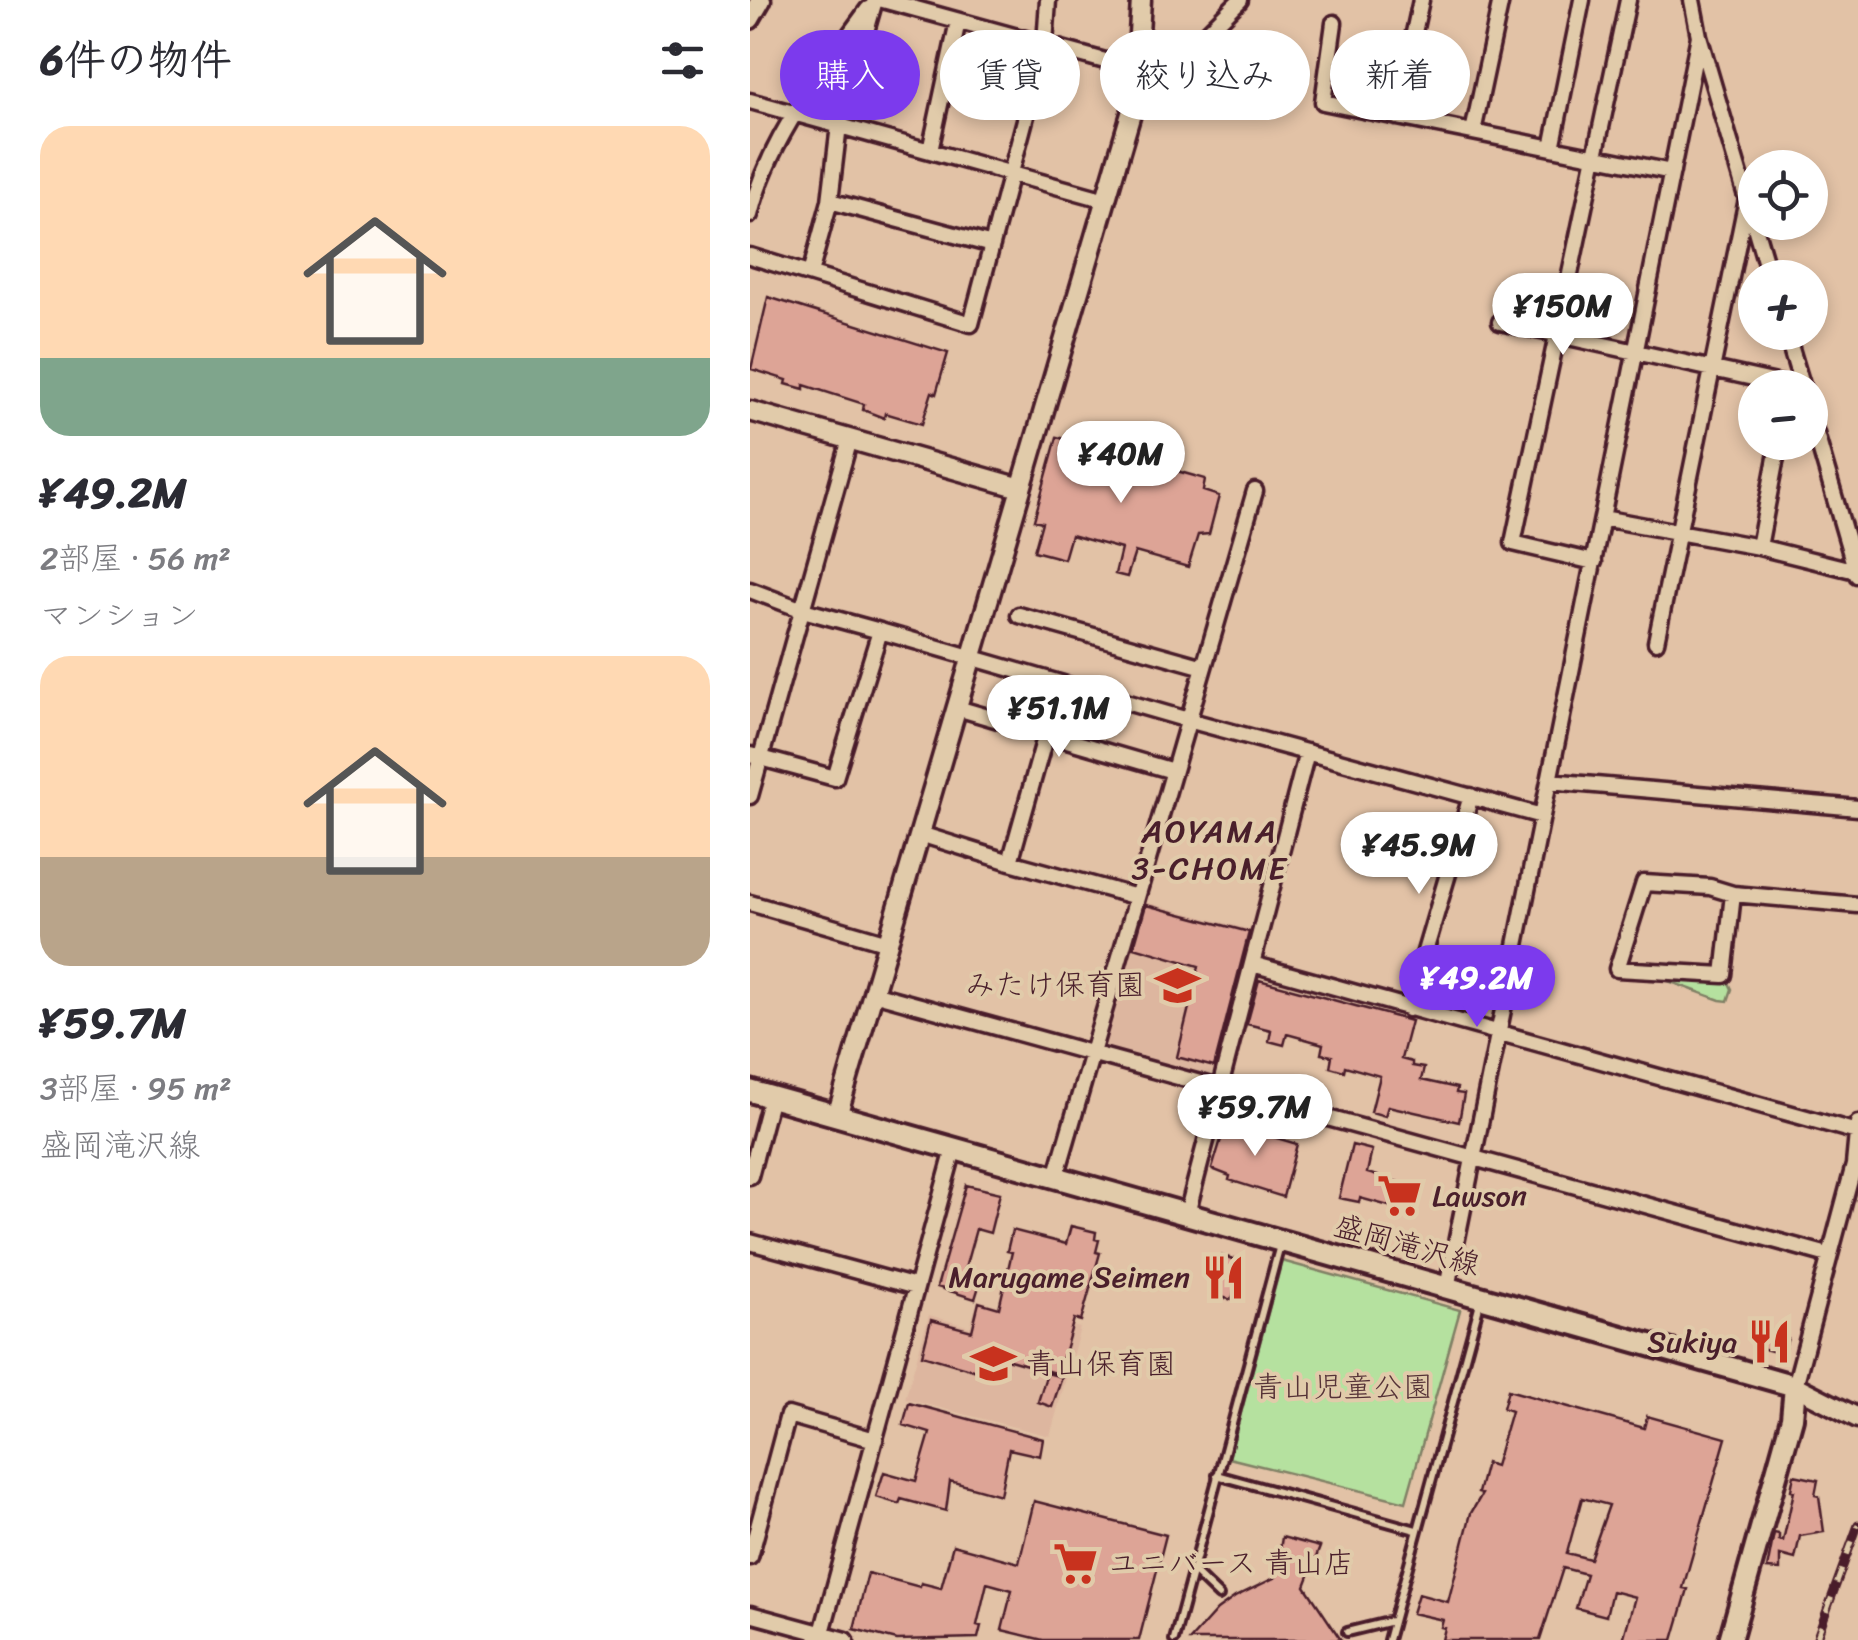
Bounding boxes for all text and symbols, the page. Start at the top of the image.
text: 6件の物件 [40,23,232,97]
chip: 購入 [780,30,920,120]
chip: 賃貸 [940,30,1080,120]
chip: 絞り込み [1100,30,1310,120]
chip: 新着 [1330,30,1470,120]
icon: filters [655,33,710,88]
map controls [1738,150,1828,460]
button: locate [1738,150,1828,240]
icon: home [285,191,465,371]
button: + [1738,260,1828,350]
pin: ¥150M [1493,273,1633,358]
text: ¥150M [1514,277,1612,334]
button: − [1738,370,1828,460]
pin: ¥40M [1062,421,1180,506]
text: ¥40M [1079,425,1163,482]
text: ¥49.2M [40,456,187,530]
text: 2部屋 · 56 m² [40,530,231,587]
text: マンション [40,587,199,644]
pin: ¥51.1M [978,675,1140,760]
text: ¥51.1M [1009,679,1109,736]
icon: home [285,721,465,901]
district label: AOYAMA 3-CHOME [1131,803,1289,897]
pin: ¥45.9M [1338,812,1500,897]
text: ¥45.9M [1363,816,1475,873]
pin: ¥49.2M [1396,945,1558,1030]
text: ¥49.2M [1421,949,1533,1006]
place label: みたけ保育園 [965,958,1145,1012]
school or university icon: みたけ保育園 [1154,961,1202,1009]
text: ¥59.7M [40,986,186,1060]
text: 3部屋 · 95 m² [40,1060,231,1117]
pin: ¥59.7M [1174,1074,1336,1159]
text: ¥59.7M [1199,1078,1311,1135]
text: 盛岡滝沢線 [40,1117,200,1174]
place label: Lawson [1432,1169,1527,1223]
supermarket icon: Lawson [1375,1172,1423,1220]
street label: 盛岡滝沢線 [1327,1198,1487,1292]
place label: Marugame Seimen [948,1250,1190,1304]
restaurant icon: Marugame Seimen [1199,1253,1247,1301]
place label: Sukiya [1647,1315,1737,1369]
restaurant icon: Sukiya [1746,1318,1794,1366]
place label: 青山保育園 [1026,1337,1176,1391]
school or university icon: 青山保育園 [969,1340,1017,1388]
park label: 青山児童公園 [1253,1360,1433,1414]
place label: ユニバース 青山店 [1108,1536,1354,1590]
supermarket icon: ユニバース 青山店 [1051,1539,1099,1587]

